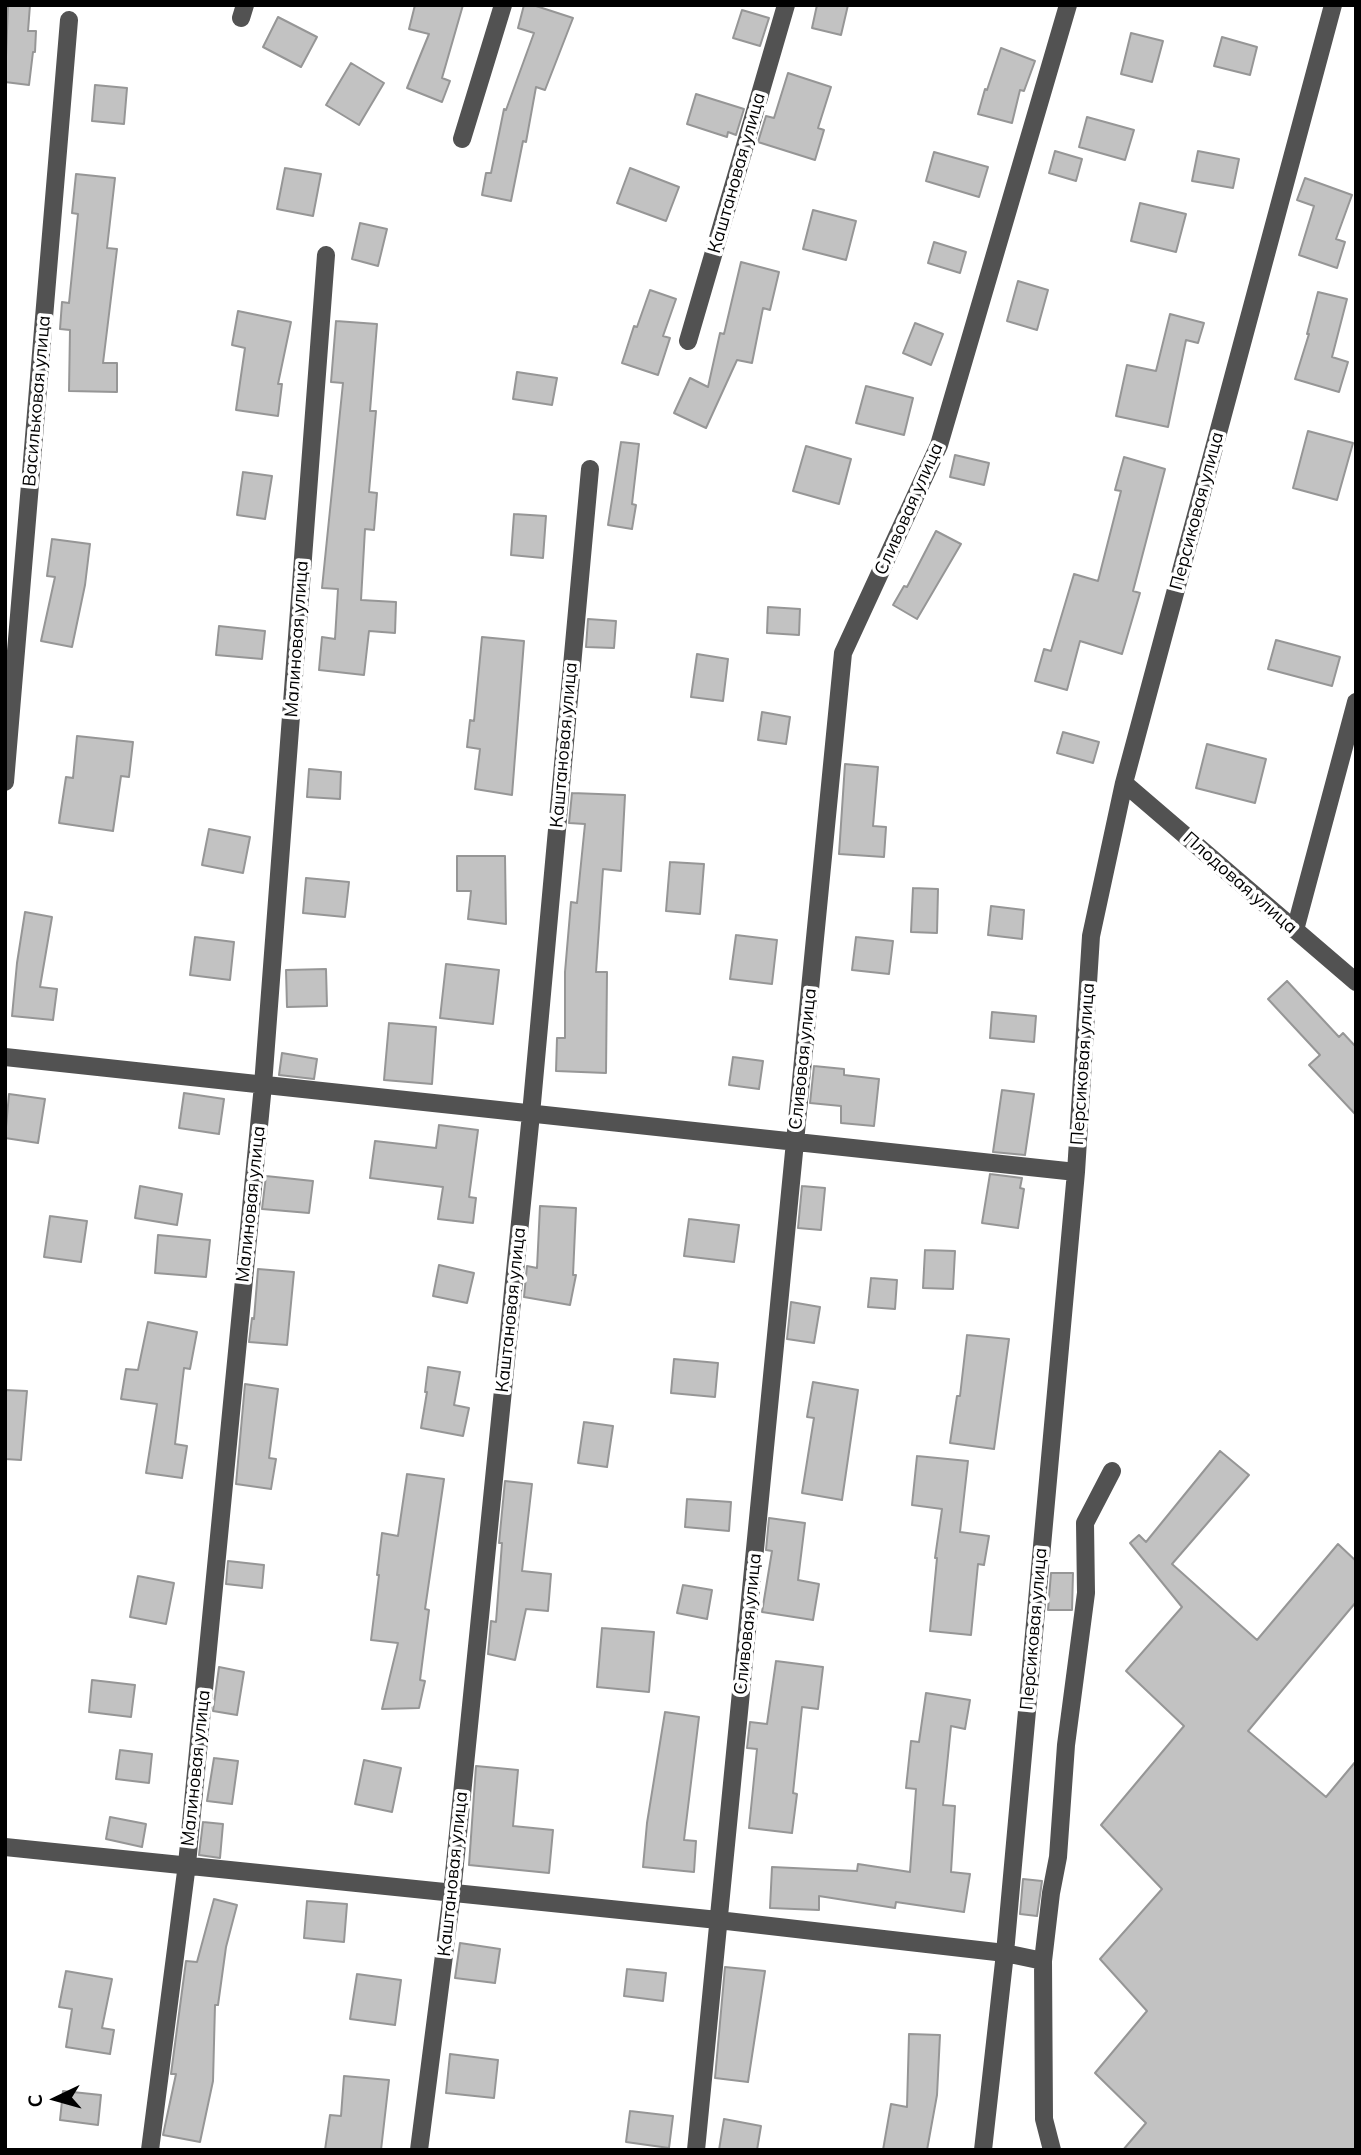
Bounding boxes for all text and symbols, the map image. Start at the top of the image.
street label: Каштановая улица [704,90,770,256]
street label: Васильковая улица [19,315,55,487]
street label: Персиковая улица [1166,430,1228,592]
street label: Сливовая улица [870,440,948,578]
street label: Малиновая улица [281,560,313,718]
street label: Каштановая улица [546,661,582,829]
street label: Плодовая улица [1178,828,1302,938]
street label: Персиковая улица [1067,982,1099,1146]
street label: Сливовая улица [785,987,821,1131]
street label: Малиновая улица [232,1125,270,1283]
street label: Каштановая улица [492,1226,530,1394]
street label: Персиковая улица [1016,1547,1052,1711]
street label: Сливовая улица [730,1552,766,1696]
street label: Малиновая улица [177,1689,215,1847]
street label: Каштановая улица [434,1790,472,1958]
north arrow [21,2064,91,2134]
text: С [23,2093,48,2108]

